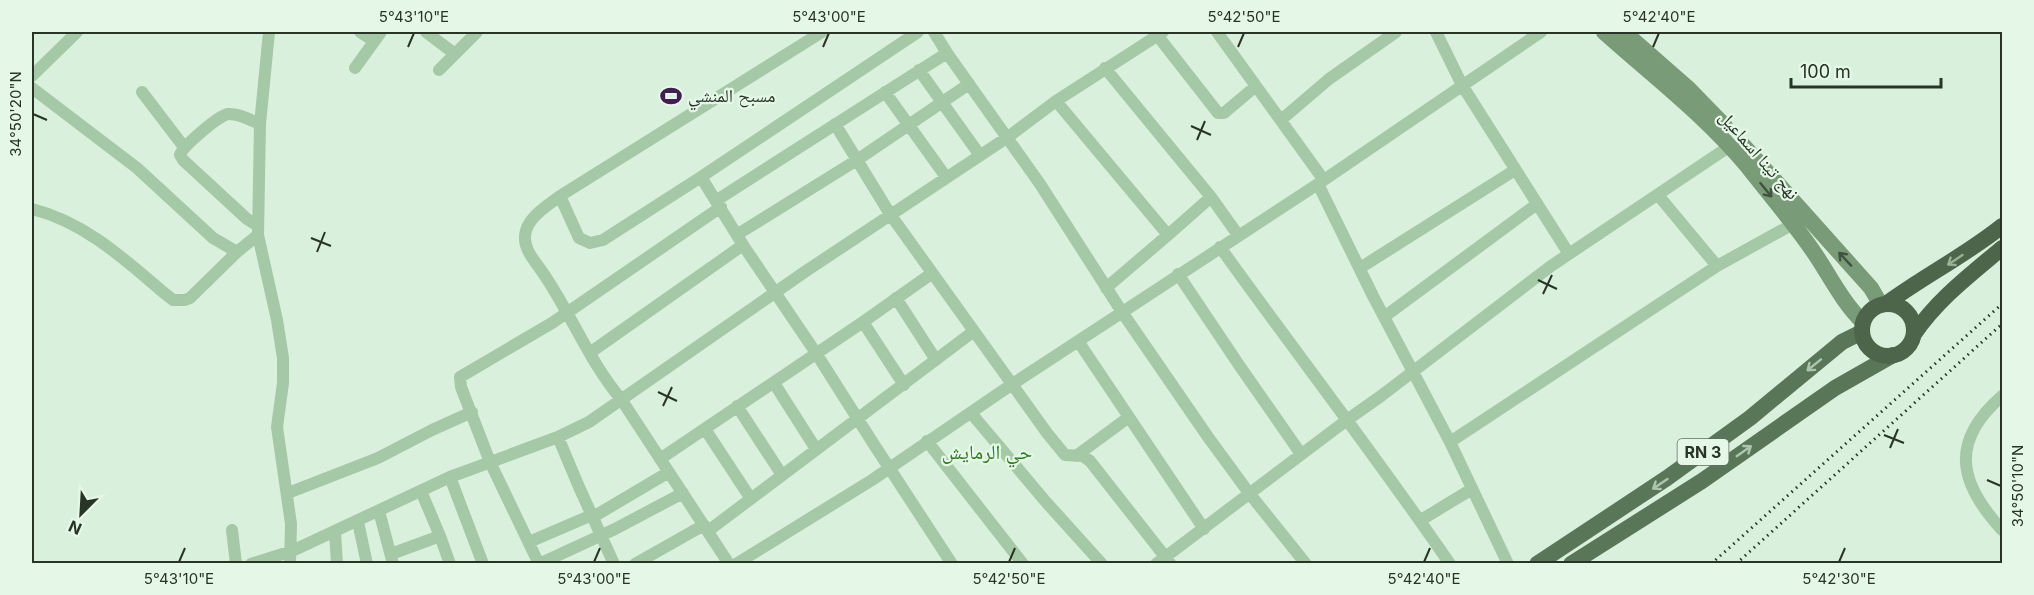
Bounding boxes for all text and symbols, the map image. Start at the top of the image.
text: 5°43'10"E [379,7,449,26]
text: 5°43'00"E [792,7,866,26]
text: 5°42'50"E [1207,7,1281,26]
text: 5°42'40"E [1623,7,1695,26]
scale bar [1791,51,1941,89]
text: 100 m [1800,61,1851,82]
text: 34°50'20"N [6,71,25,157]
sports icon: مسبح المنشي [659,84,683,108]
place label: مسبح المنشي [688,85,776,111]
street label: نهج تينا اسماعيل [1714,106,1804,205]
one-way arrow [1759,182,1772,198]
one-way arrow [1838,252,1852,267]
one-way arrow [1947,254,1964,266]
one-way arrow [1807,358,1823,371]
road number: RN 3 [1678,439,1728,465]
district label: حي الرمايش [942,440,1033,468]
one-way arrow [1735,445,1751,457]
text: 34°50'10"N [2008,445,2027,527]
one-way arrow [1651,477,1668,490]
north arrow [51,484,111,544]
text: N [65,516,85,539]
text: 5°43'10"E [144,569,214,588]
text: 5°43'00"E [557,569,631,588]
text: 5°42'50"E [972,569,1046,588]
text: 5°42'40"E [1388,569,1460,588]
text: 5°42'30"E [1802,569,1876,588]

